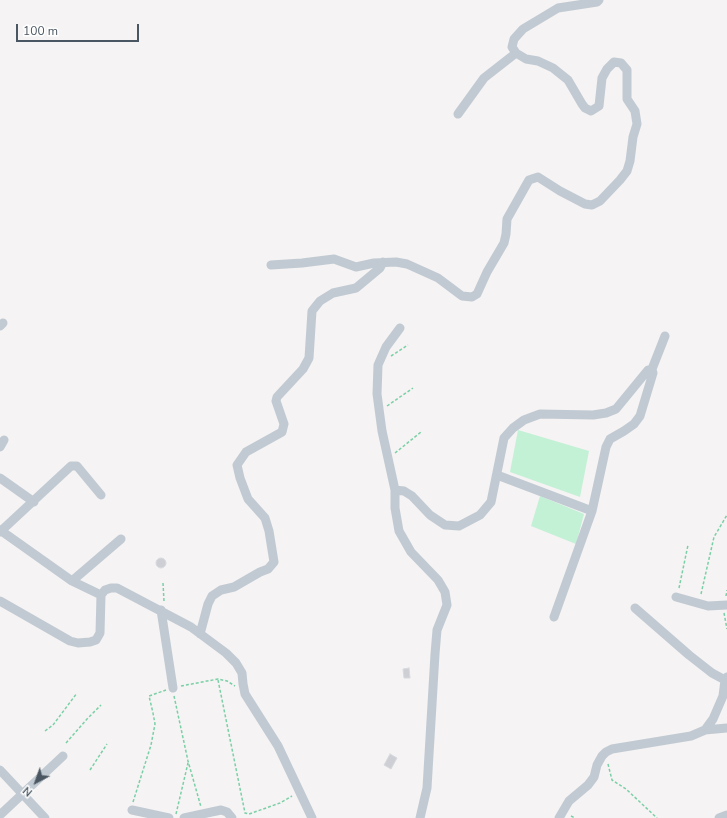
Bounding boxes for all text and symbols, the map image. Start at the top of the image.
scale bar [18,16,141,42]
text: 100 m [23,23,58,39]
north arrow [16,762,56,802]
text: N [20,783,36,800]

